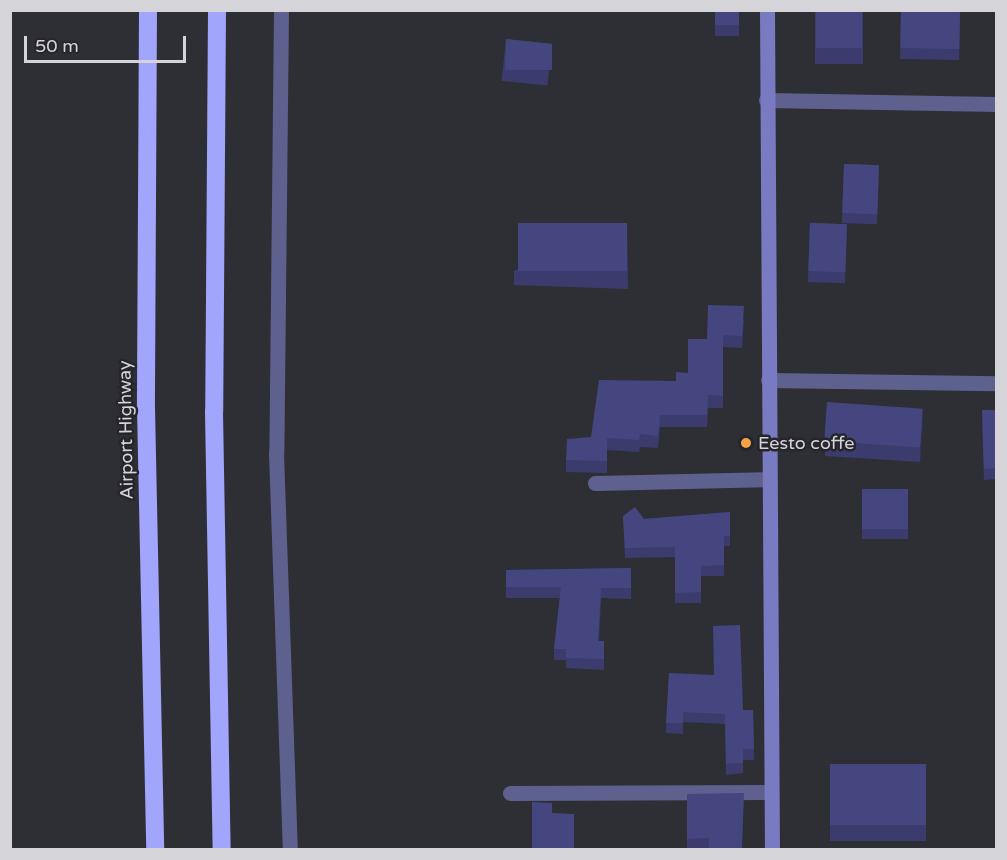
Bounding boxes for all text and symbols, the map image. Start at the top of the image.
scale bar [27,24,189,62]
text: 50 m [35,35,79,57]
street label: Airport Highway [114,360,138,500]
place label: Eesto coffe [758,432,854,454]
marker: Eesto coffe [739,436,753,450]

